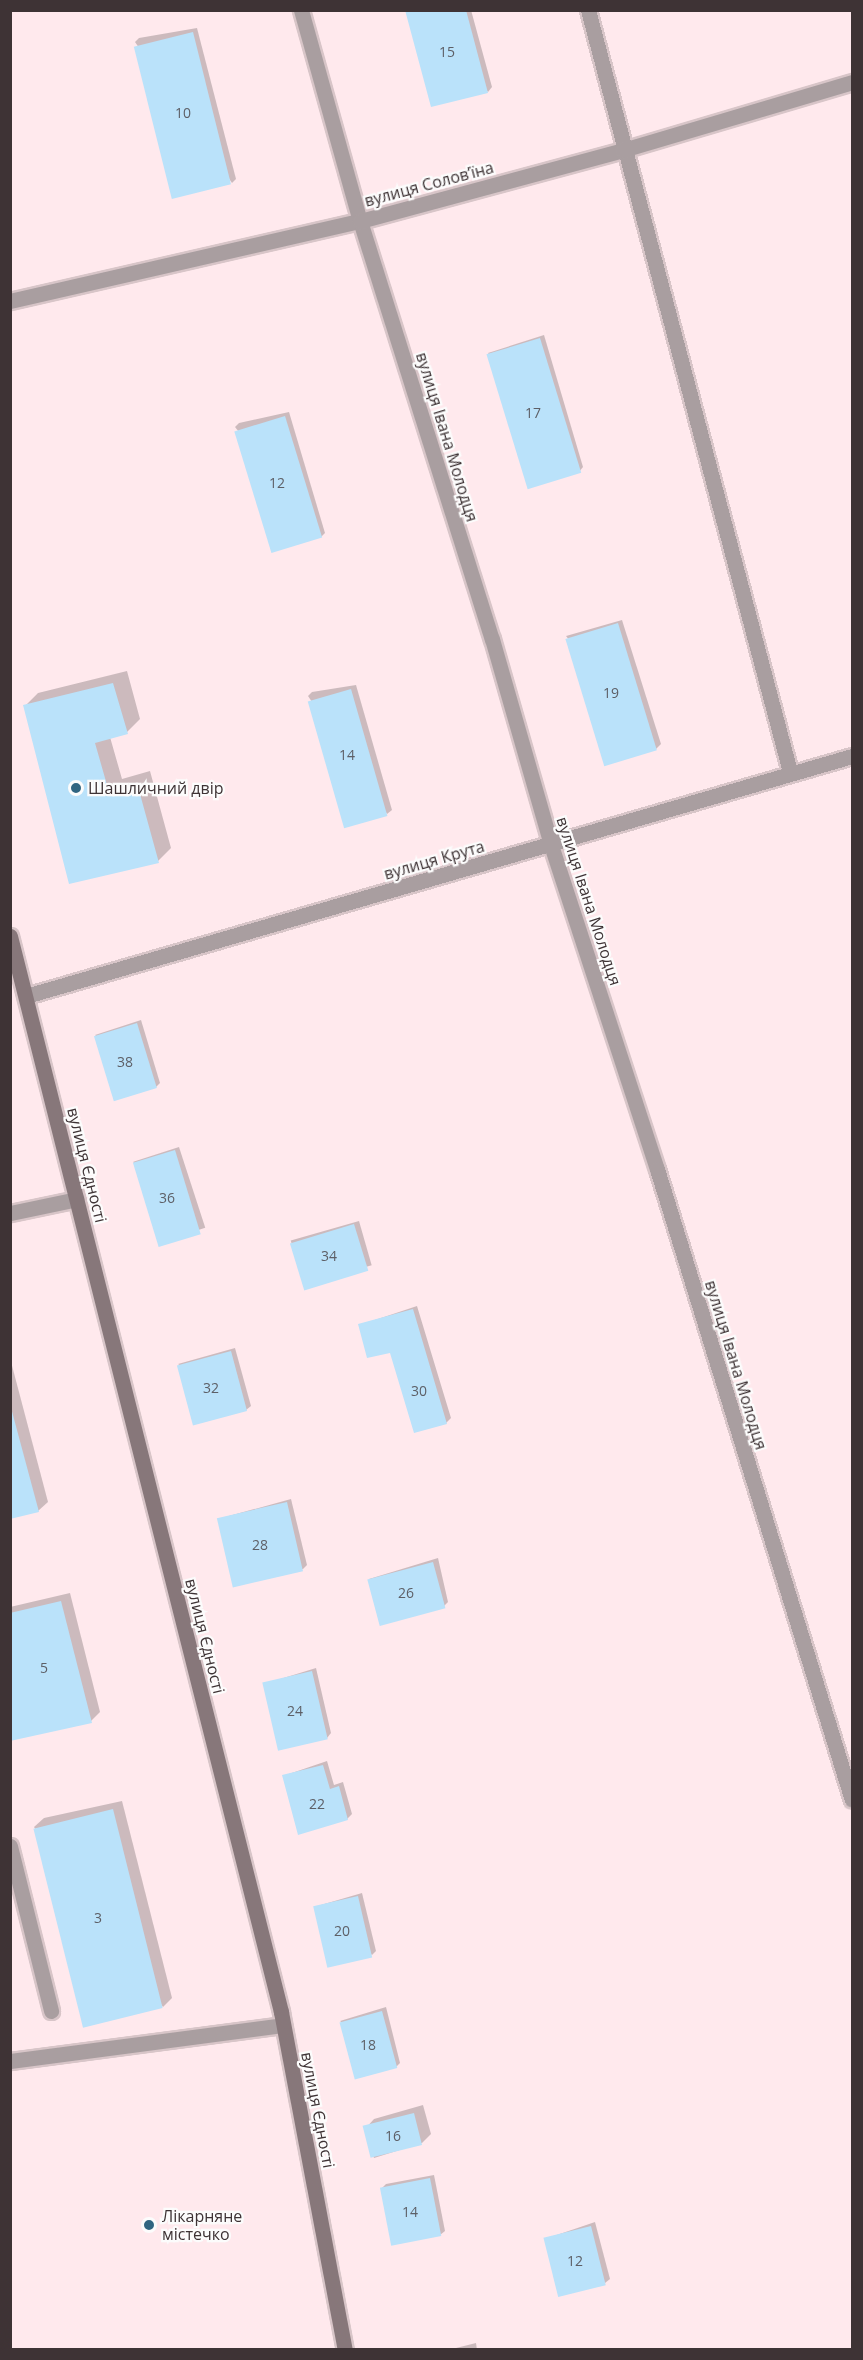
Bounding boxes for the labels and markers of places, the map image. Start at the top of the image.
place label: Шашличний двір [88,778,224,798]
marker: Шашличний двір [69,781,83,795]
place label: Лікарняне містечко [162,2206,242,2244]
marker: Лікарняне містечко [140,2216,158,2234]

